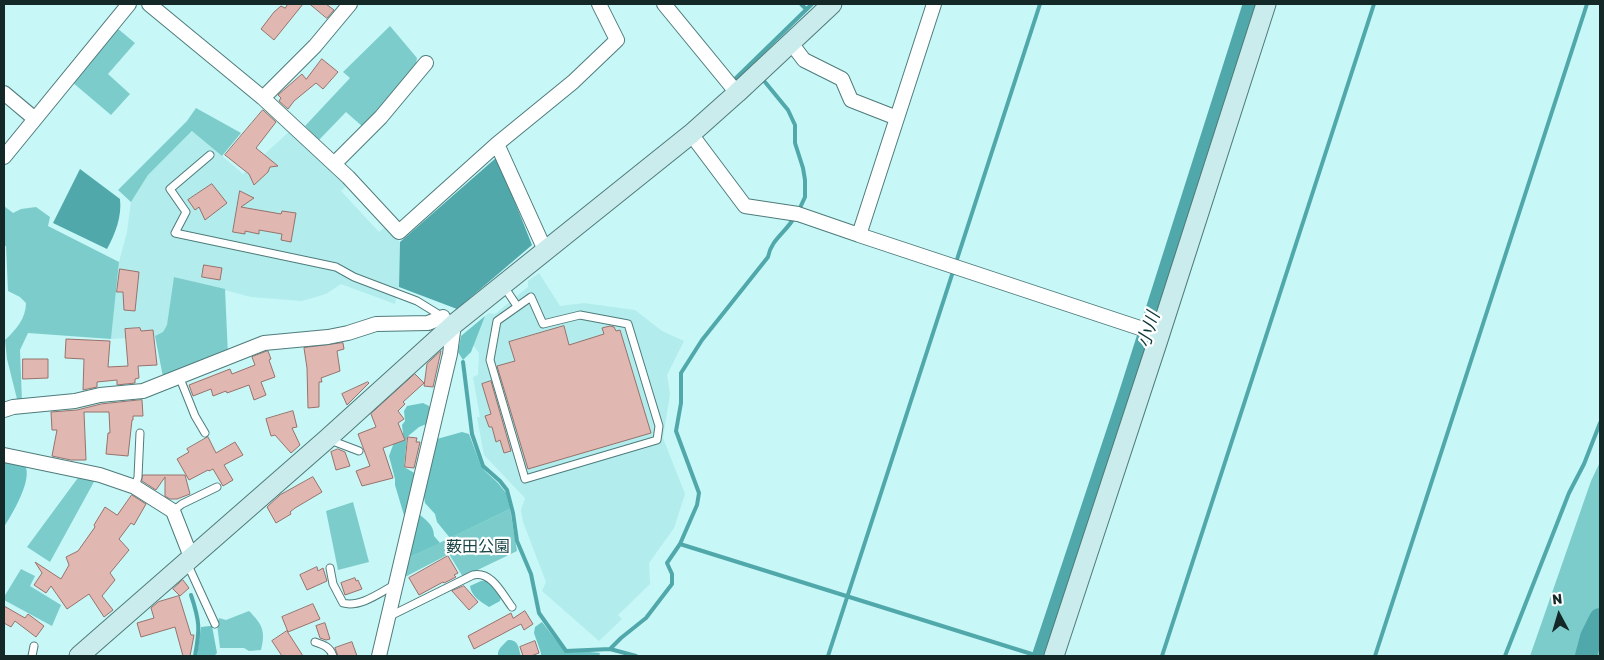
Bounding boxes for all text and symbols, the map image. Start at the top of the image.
water label: 小川 [1133,310,1165,350]
park label: 薮田公園 [446,537,510,557]
north arrow [1534,590,1584,640]
text: N [1551,591,1563,609]

